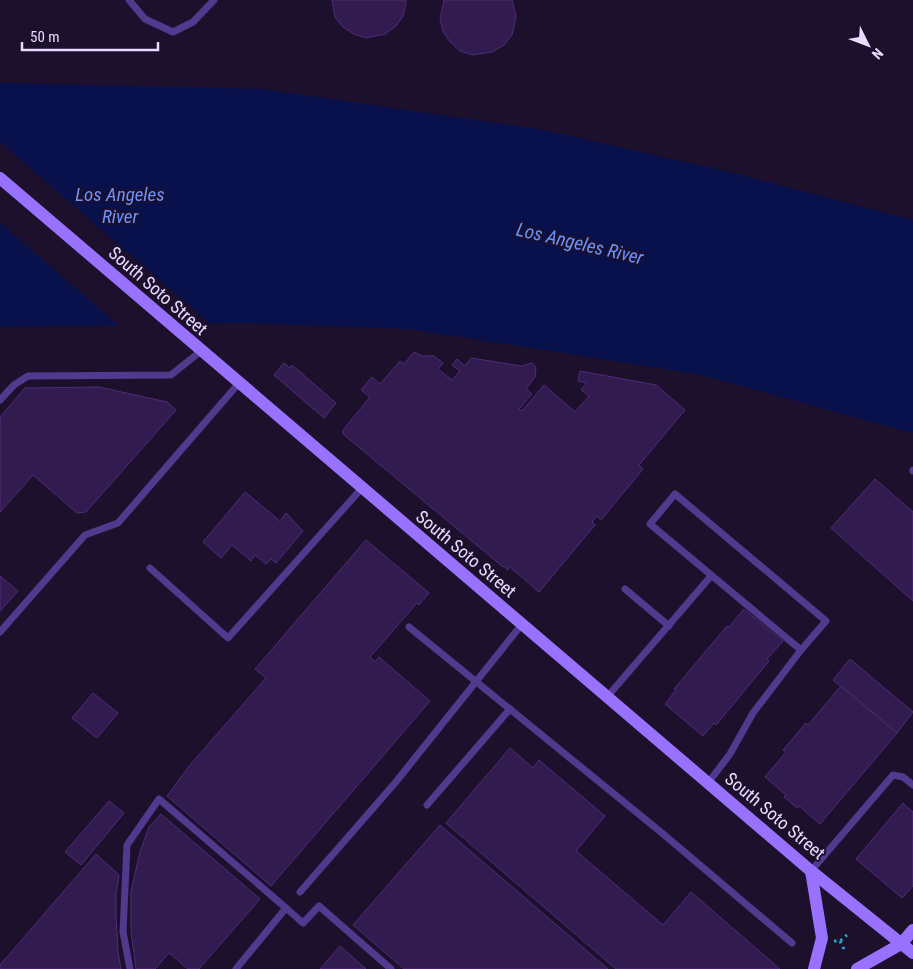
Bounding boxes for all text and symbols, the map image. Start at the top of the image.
scale bar [22,20,159,52]
north arrow [843,20,893,70]
text: 50 m [30,28,60,46]
text: N [869,45,886,62]
water label: Los Angeles River [75,183,165,228]
water label: Los Angeles River [514,218,646,269]
street label: South Soto Street [105,242,212,339]
street label: South Soto Street [412,506,521,602]
street label: South Soto Street [721,768,830,864]

